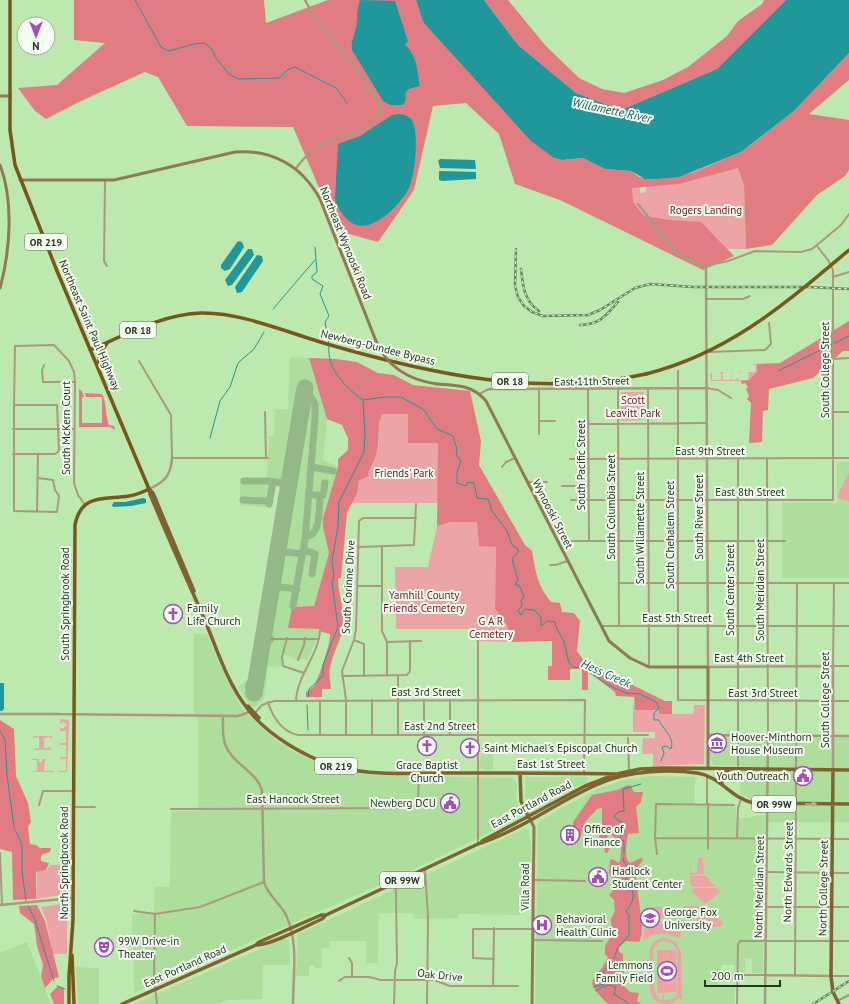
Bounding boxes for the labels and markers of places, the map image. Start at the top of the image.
place label: Family Life Church [187,601,241,628]
church icon: Family Life Church [162,603,184,625]
place label: Hoover-Minthorn House Museum [731,730,812,757]
museum icon: Hoover-Minthorn House Museum [706,732,728,754]
church icon: Grace Baptist Church [416,735,438,757]
church icon: Saint Michael's Episcopal Church [459,737,481,759]
place label: Saint Michael's Episcopal Church [484,741,638,755]
place label: Grace Baptist Church [396,758,458,785]
public building icon: Youth Outreach [792,765,814,787]
place label: Youth Outreach [716,769,789,783]
public building icon: Newberg DCU [439,792,461,814]
place label: Newberg DCU [370,796,436,810]
place label: Office of Finance [584,822,624,849]
building icon: Office of Finance [559,824,581,846]
place label: Hadlock Student Center [612,864,682,891]
public building icon: Hadlock Student Center [587,866,609,888]
place label: George Fox University [664,905,718,932]
school or university icon: George Fox University [639,907,661,929]
place label: Behavioral Health Clinic [556,912,617,939]
hospital icon: Behavioral Health Clinic [531,914,553,936]
place label: 99W Drive-in Theater [118,934,179,961]
theatre icon: 99W Drive-in Theater [93,936,115,958]
place label: Lemmons Family Field [596,958,653,985]
sports icon: Lemmons Family Field [656,960,678,982]

